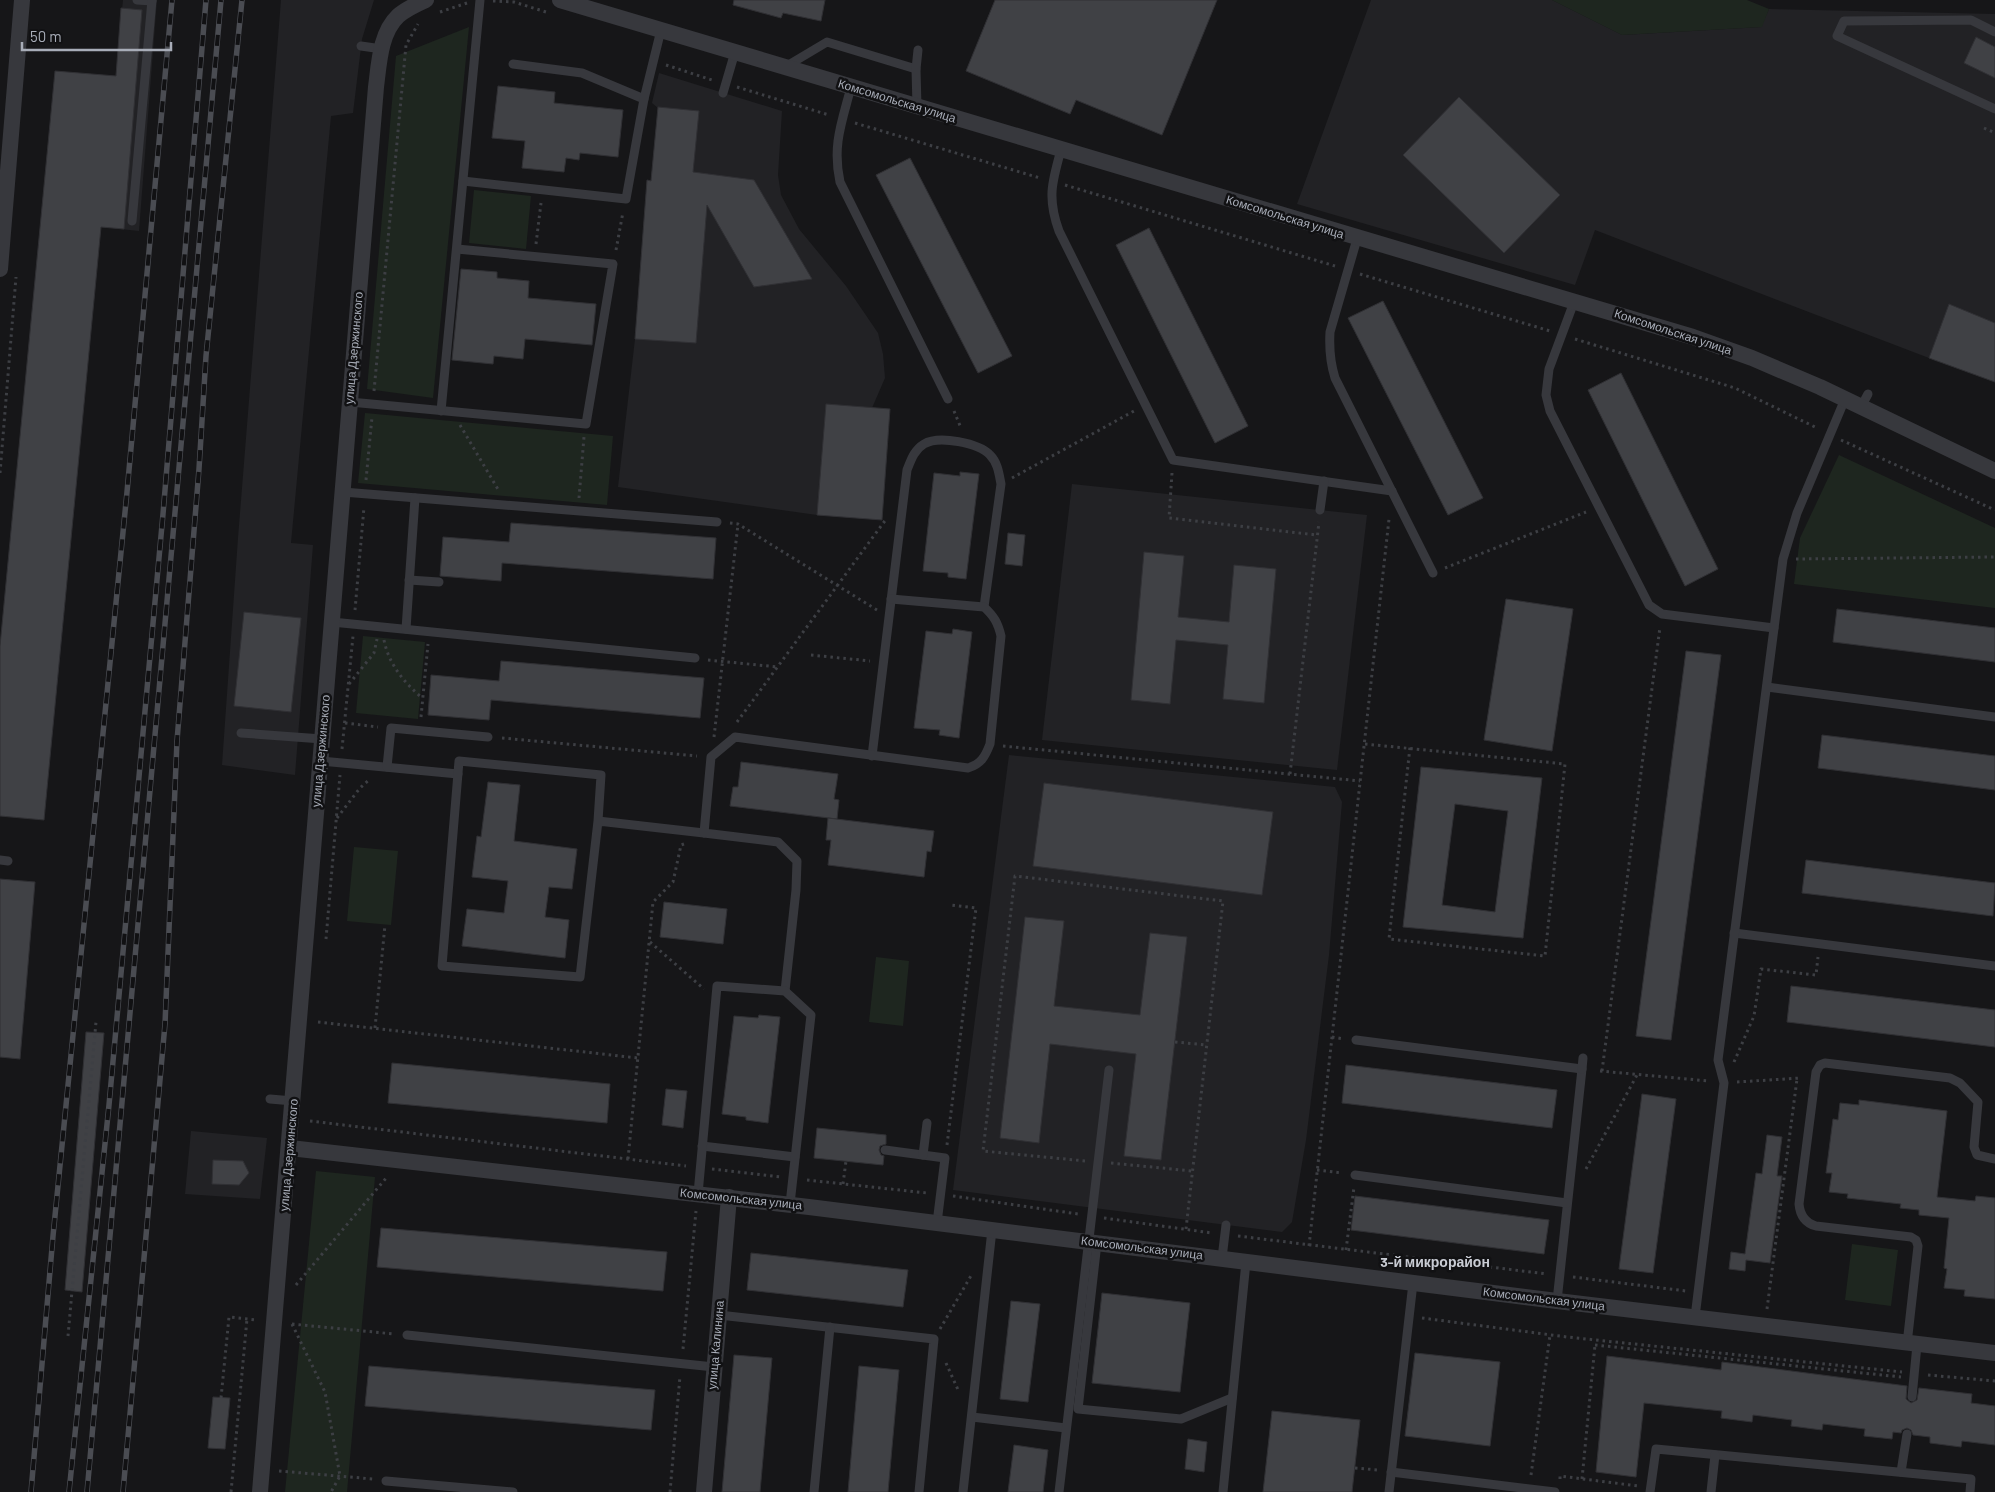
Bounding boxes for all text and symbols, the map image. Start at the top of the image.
scale bar [22,20,171,52]
text: 50 m [30,27,62,45]
street label: Комсомольская улица [836,75,958,126]
street label: Комсомольская улица [1224,191,1346,242]
street label: улица Дзержинского [341,291,366,405]
street label: Комсомольская улица [1612,305,1734,358]
street label: улица Дзержинского [308,694,333,808]
street label: улица Дзержинского [276,1098,301,1212]
street label: Комсомольская улица [679,1185,803,1212]
street label: Комсомольская улица [1080,1233,1204,1262]
district label: 3-й микрорайон [1380,1253,1490,1270]
street label: Комсомольская улица [1482,1284,1606,1313]
street label: улица Калинина [704,1299,727,1390]

